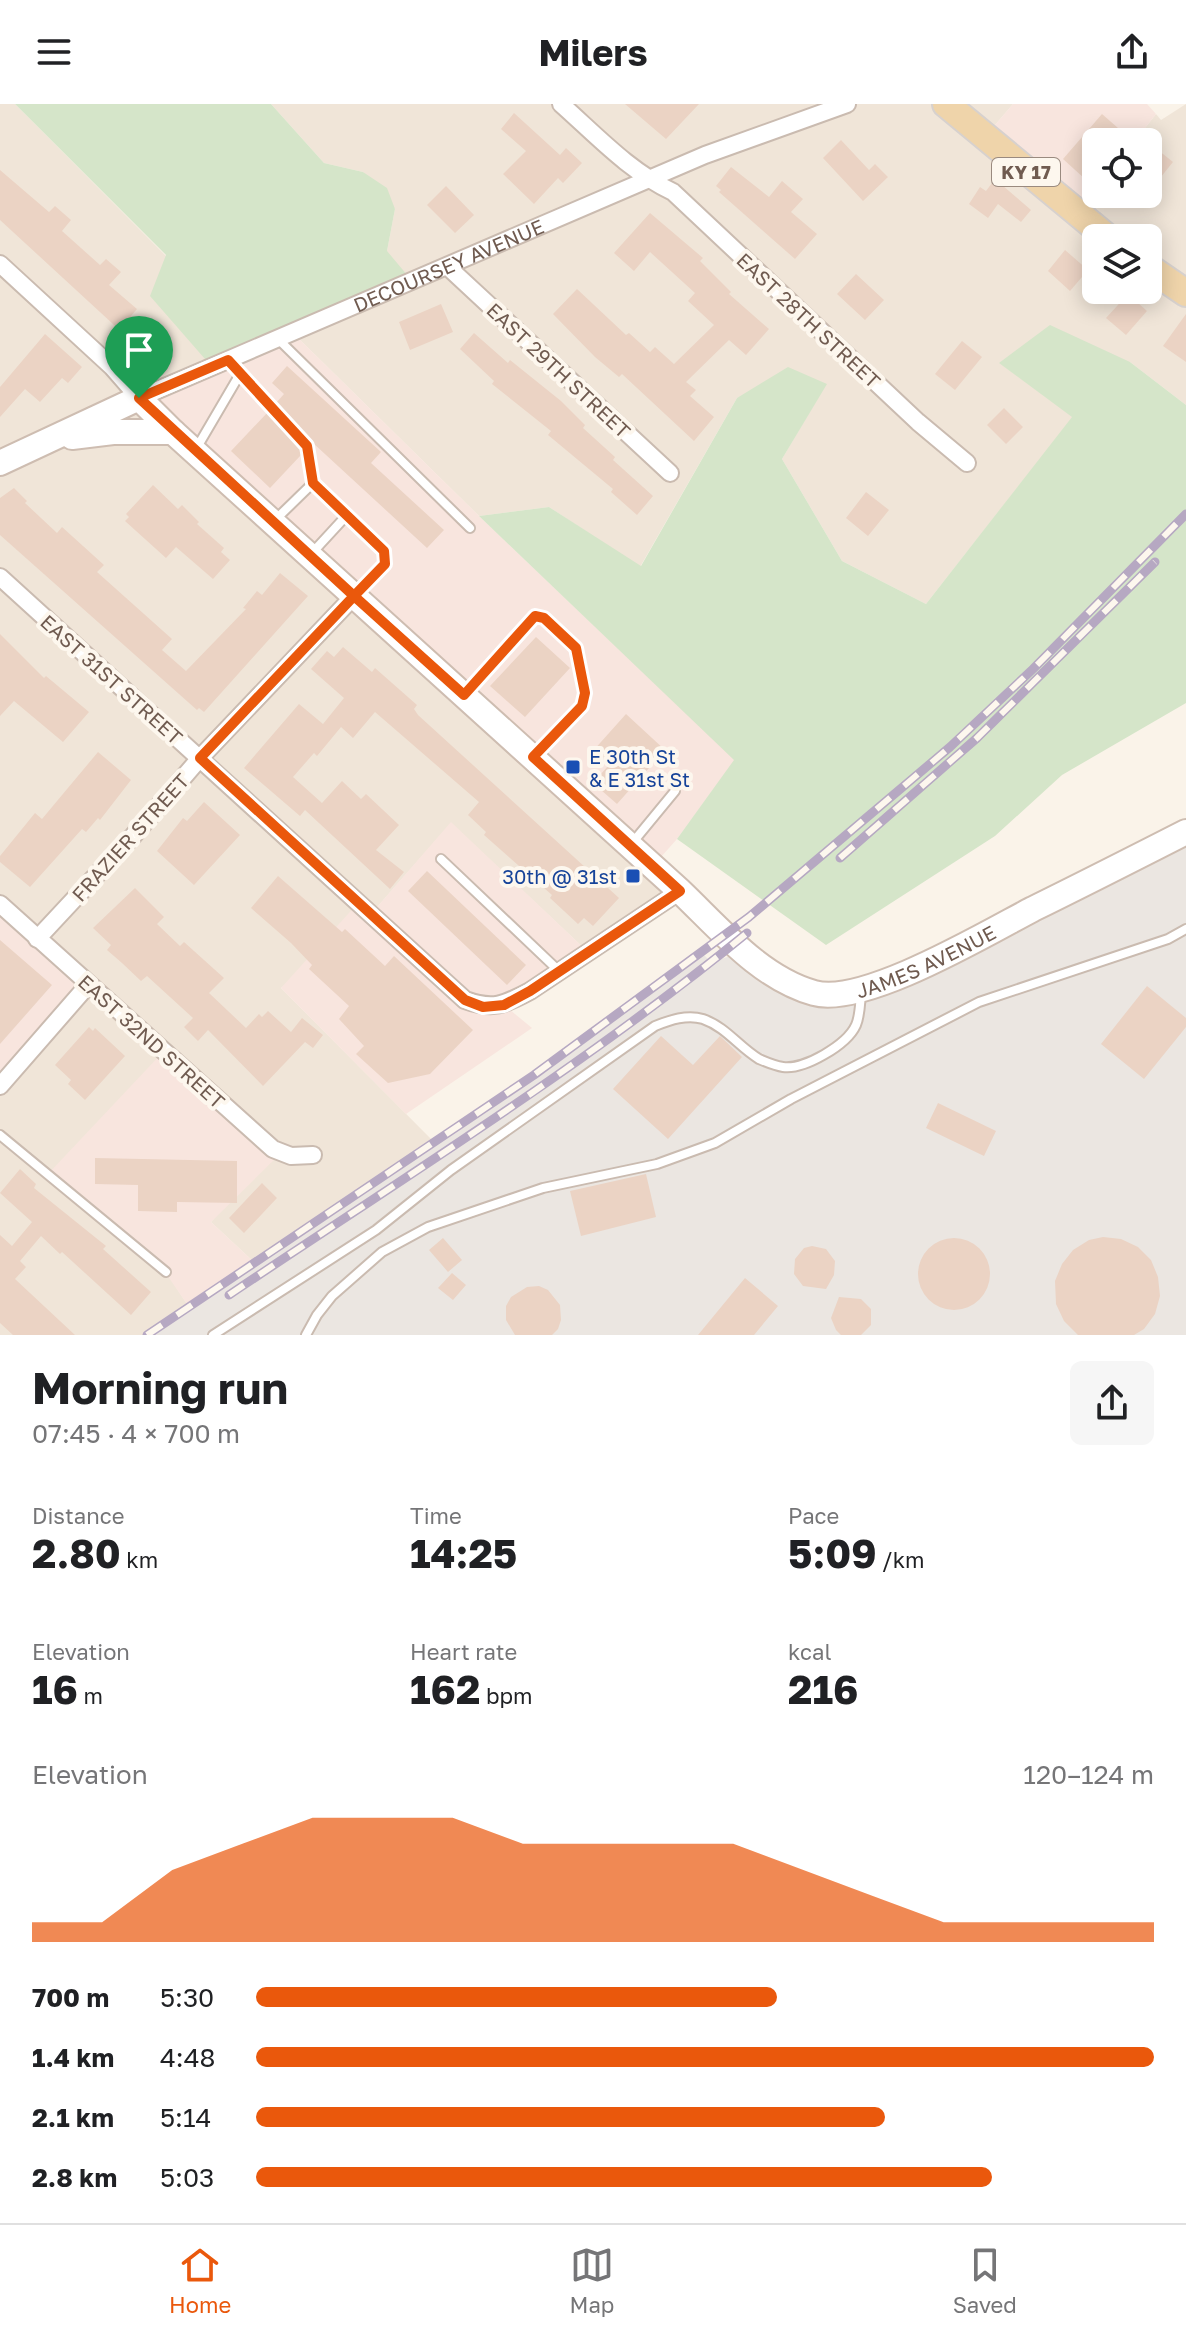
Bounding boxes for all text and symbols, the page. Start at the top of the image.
icon: menu [32,30,76,74]
icon: share [1110,30,1154,74]
text: Milers [538,31,648,74]
map controls [1082,128,1162,304]
button: locate [1082,128,1162,208]
road number: KY 17 [992,158,1060,186]
street label: DECOURSEY AVENUE [349,214,547,317]
button: layers [1082,224,1162,304]
street label: EAST 28TH STREET [732,247,886,393]
street label: EAST 29TH STREET [482,297,636,443]
pin [105,316,173,398]
icon: arrive [117,328,161,372]
street label: EAST 31ST STREET [36,609,188,749]
place label: E 30th St & E 31st St [589,744,690,791]
marker: E 30th St & E 31st St [564,758,582,776]
street label: FRAZIER STREET [66,768,194,906]
place label: 30th @ 31st [502,864,617,888]
marker: 30th @ 31st [624,867,642,885]
street label: JAMES AVENUE [853,920,1000,1002]
street label: EAST 32ND STREET [74,969,230,1113]
text: Morning run [32,1361,288,1414]
button: share [1070,1361,1154,1445]
text: 07:45 · 4 × 700 m [32,1418,240,1449]
text: Distance [32,1502,124,1529]
text: Time [410,1502,462,1529]
text: Pace [788,1502,839,1529]
text: 2.80 [32,1529,121,1577]
text: 14:25 [410,1529,517,1577]
text: 5:09 [788,1529,877,1577]
text: km [121,1546,158,1573]
text: /km [877,1546,925,1573]
text: Elevation [32,1638,130,1665]
text: Heart rate [410,1638,517,1665]
text: kcal [788,1638,831,1665]
text: 16 [32,1665,78,1713]
text: 162 [410,1665,480,1713]
text: 216 [788,1665,858,1713]
text: m [78,1682,103,1709]
text: bpm [480,1682,532,1709]
text: Elevation [32,1759,148,1790]
text: 120–124 m [1023,1759,1154,1790]
text: 700 m [32,1982,109,2013]
text: 5:30 [160,1982,214,2013]
text: 1.4 km [32,2042,114,2073]
text: 4:48 [160,2042,215,2073]
text: 2.1 km [32,2102,114,2133]
text: 5:14 [160,2102,211,2133]
text: 2.8 km [32,2162,117,2193]
text: 5:03 [160,2162,214,2193]
tab: Home [169,2243,231,2318]
tab: Map [570,2243,614,2318]
tab: Saved [953,2243,1017,2318]

